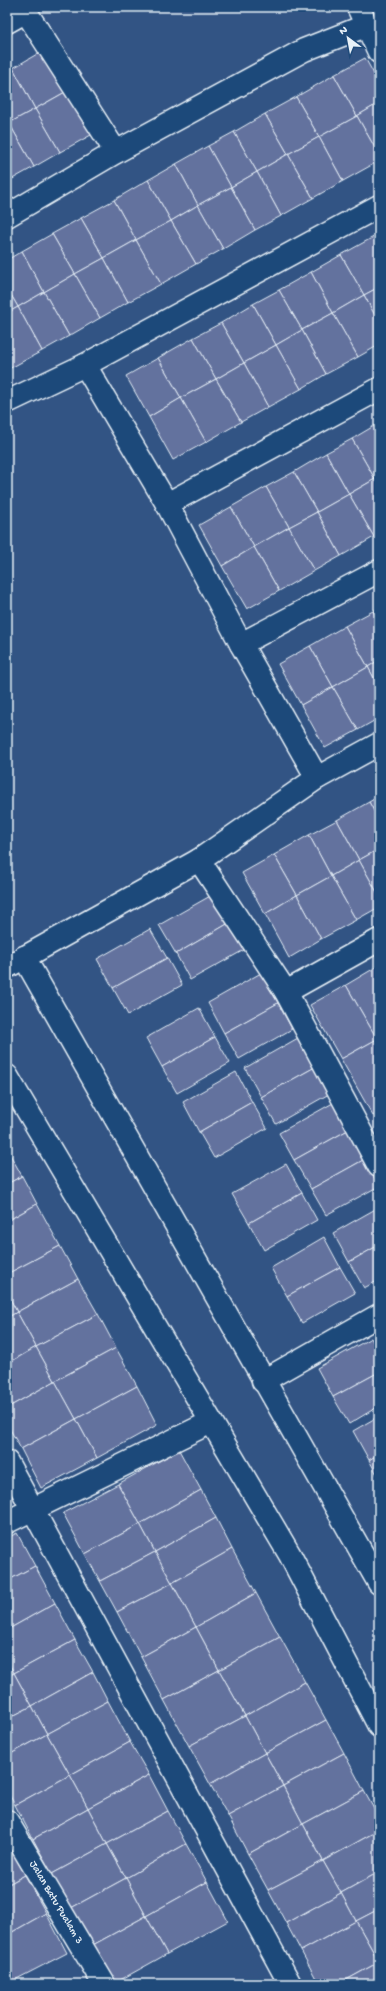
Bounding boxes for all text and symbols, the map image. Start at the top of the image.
north arrow [328,18,368,58]
text: N [338,24,350,38]
street label: Jalan Batu Pualam 3 [26,1859,85,1947]

